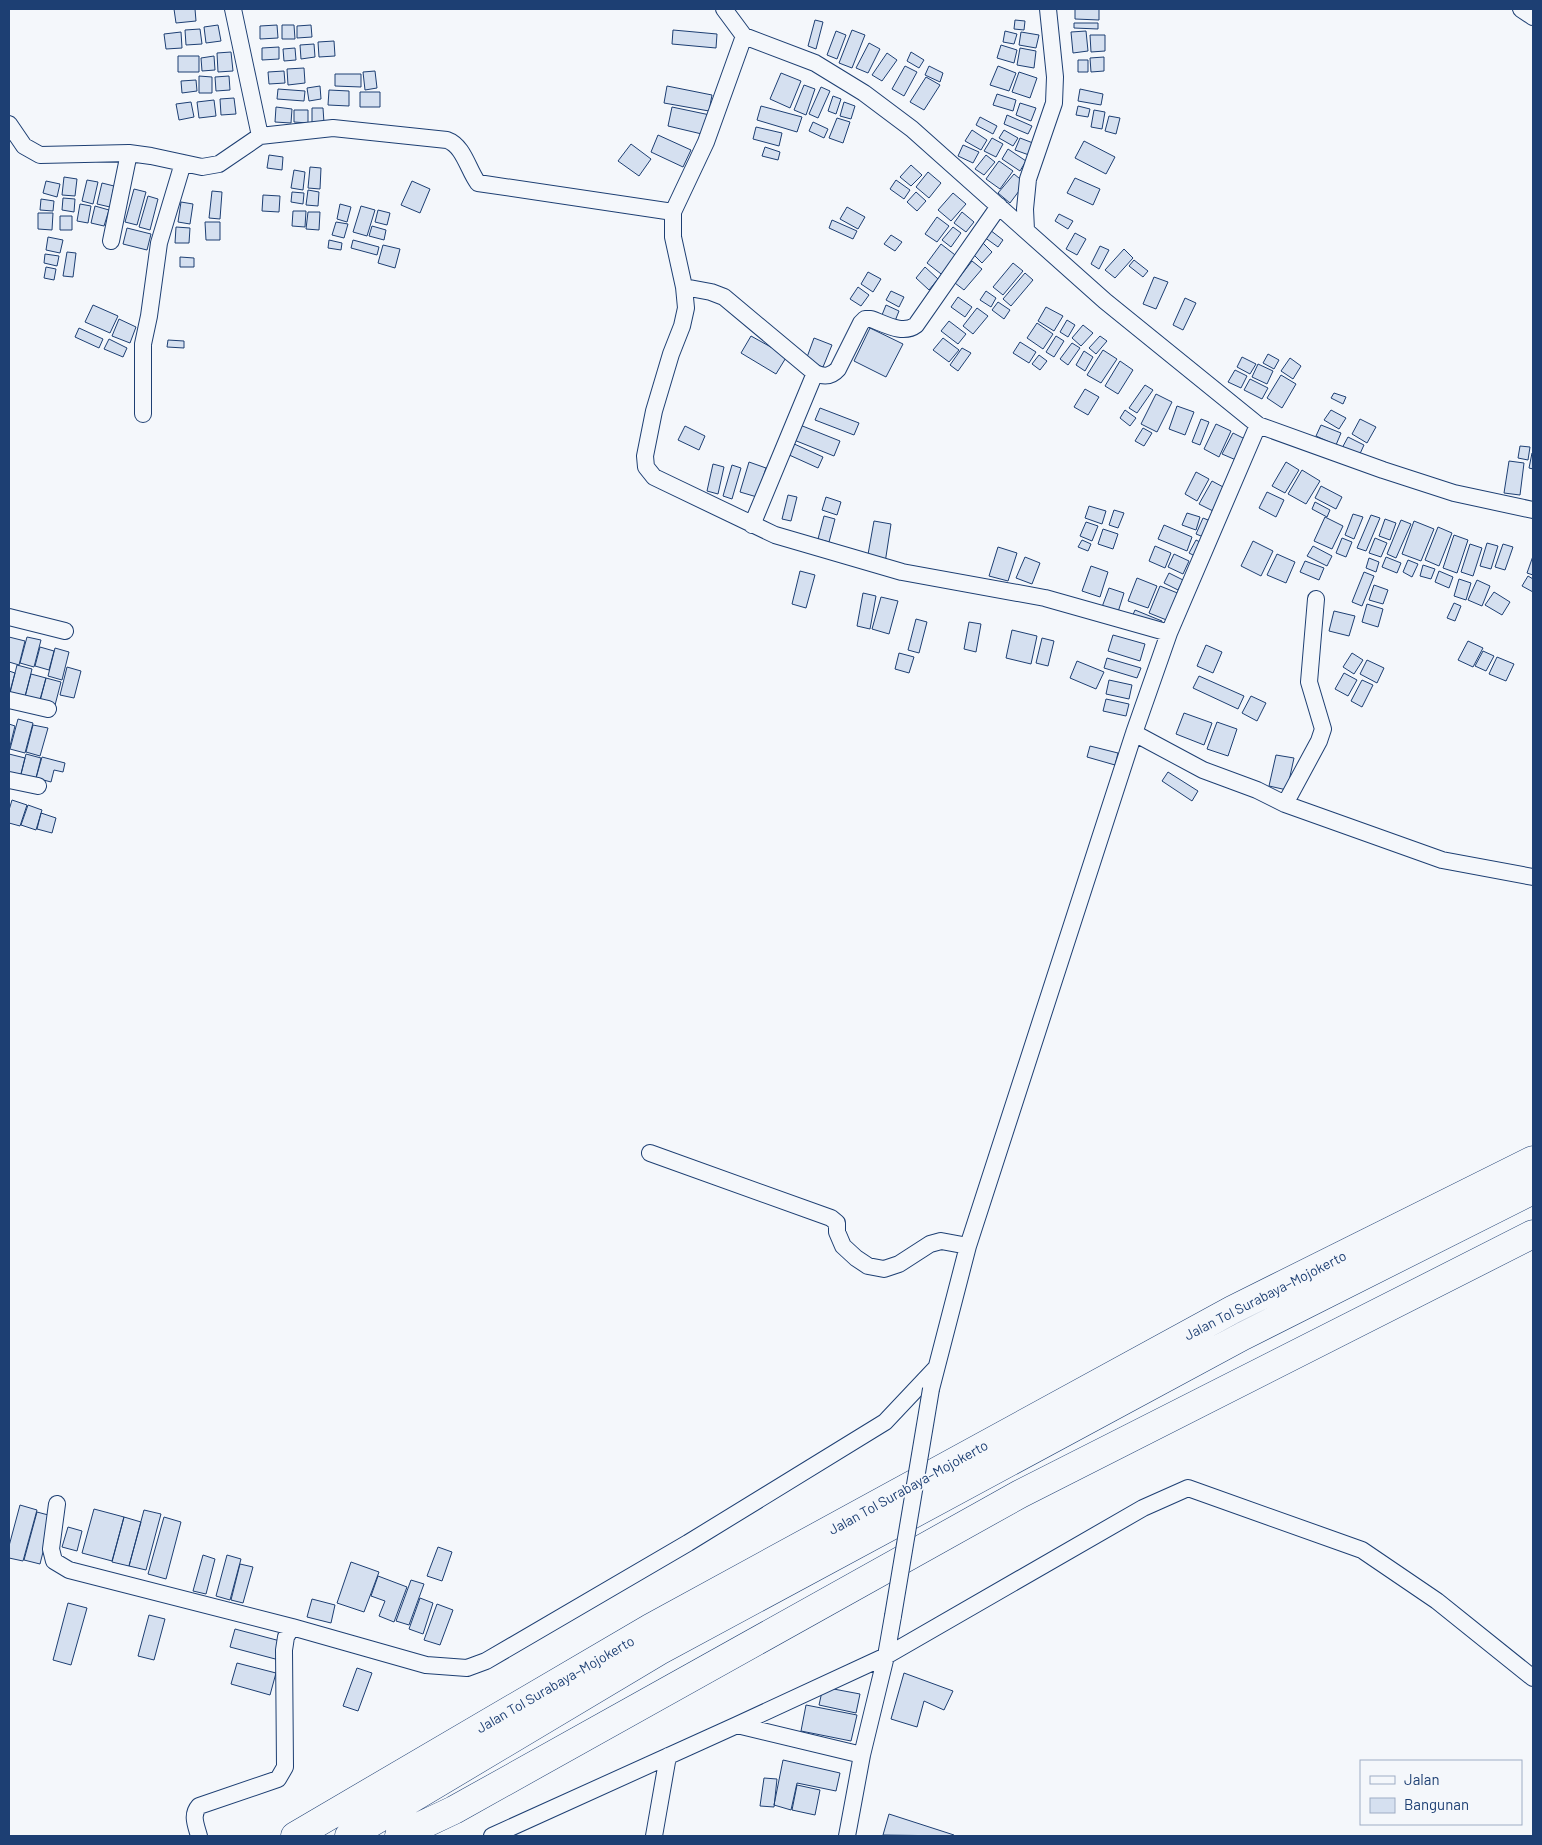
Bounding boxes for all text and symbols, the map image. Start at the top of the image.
street label: Jalan Tol Surabaya–Mojokerto [1181,1247,1349,1343]
street label: Jalan Tol Surabaya–Mojokerto [825,1436,991,1538]
street label: Jalan Tol Surabaya–Mojokerto [473,1632,637,1736]
legend [1360,1760,1522,1825]
text: Jalan [1404,1770,1440,1788]
text: Bangunan [1404,1795,1469,1813]

